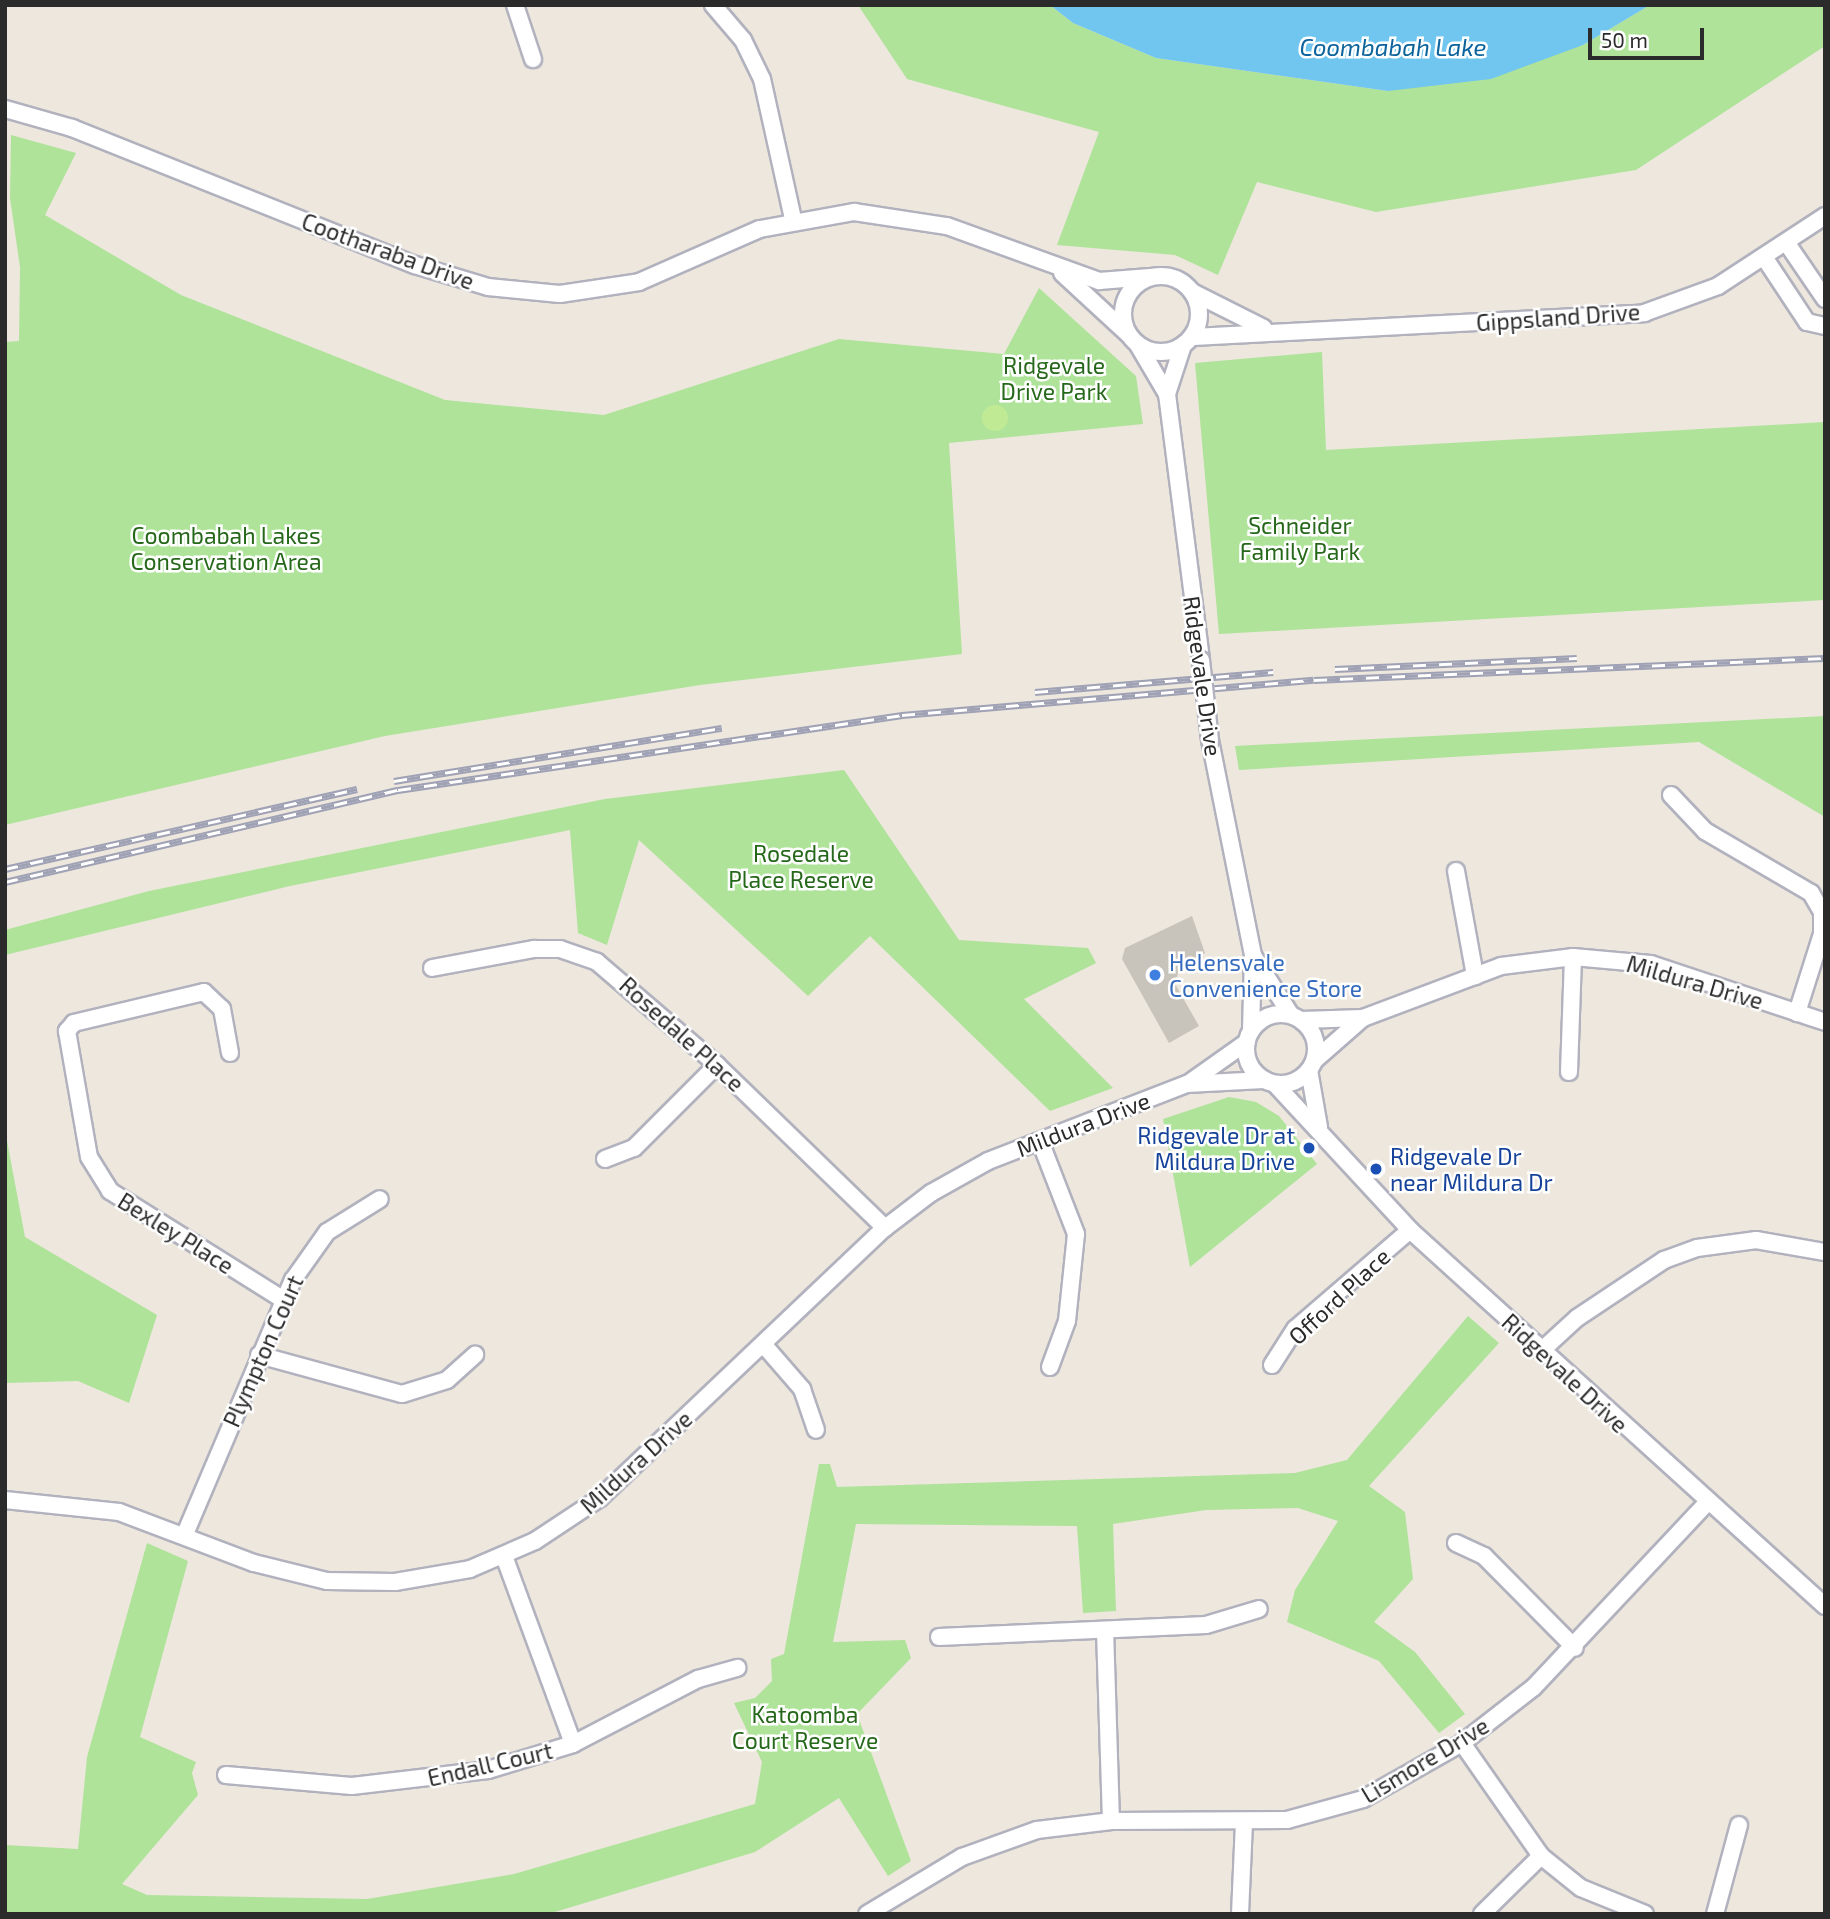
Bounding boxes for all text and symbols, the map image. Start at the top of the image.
scale bar [1592,14,1708,58]
text: 50 m [1601,27,1648,52]
water label: Coombabah Lake [1300,33,1486,61]
street label: Cootharaba Drive [298,207,478,295]
street label: Gippsland Drive [1475,298,1641,336]
park label: Ridgevale Drive Park [1001,351,1107,405]
park label: Schneider Family Park [1239,511,1361,565]
park label: Coombabah Lakes Conservation Area [130,521,322,575]
street label: Ridgevale Drive [1178,594,1228,758]
park label: Rosedale Place Reserve [728,839,874,893]
place label: Helensvale Convenience Store [1169,948,1362,1002]
street label: Mildura Drive [1624,949,1766,1015]
marker: Helensvale Convenience Store [1147,967,1163,983]
street label: Rosedale Place [614,971,750,1097]
street label: Mildura Drive [1012,1086,1154,1162]
place label: Ridgevale Dr at Mildura Drive [1137,1121,1295,1175]
marker: Ridgevale Dr at Mildura Drive [1301,1140,1317,1156]
place label: Ridgevale Dr near Mildura Dr [1390,1142,1553,1196]
marker: Ridgevale Dr near Mildura Dr [1368,1161,1384,1177]
street label: Bexley Place [113,1186,239,1280]
street label: Offord Place [1283,1242,1395,1350]
street label: Plympton Court [217,1271,309,1431]
street label: Ridgevale Drive [1496,1308,1634,1438]
street label: Mildura Drive [575,1405,697,1519]
park label: Katoomba Court Reserve [732,1700,878,1754]
street label: Lismore Drive [1356,1711,1494,1809]
street label: Endall Court [424,1736,556,1792]

